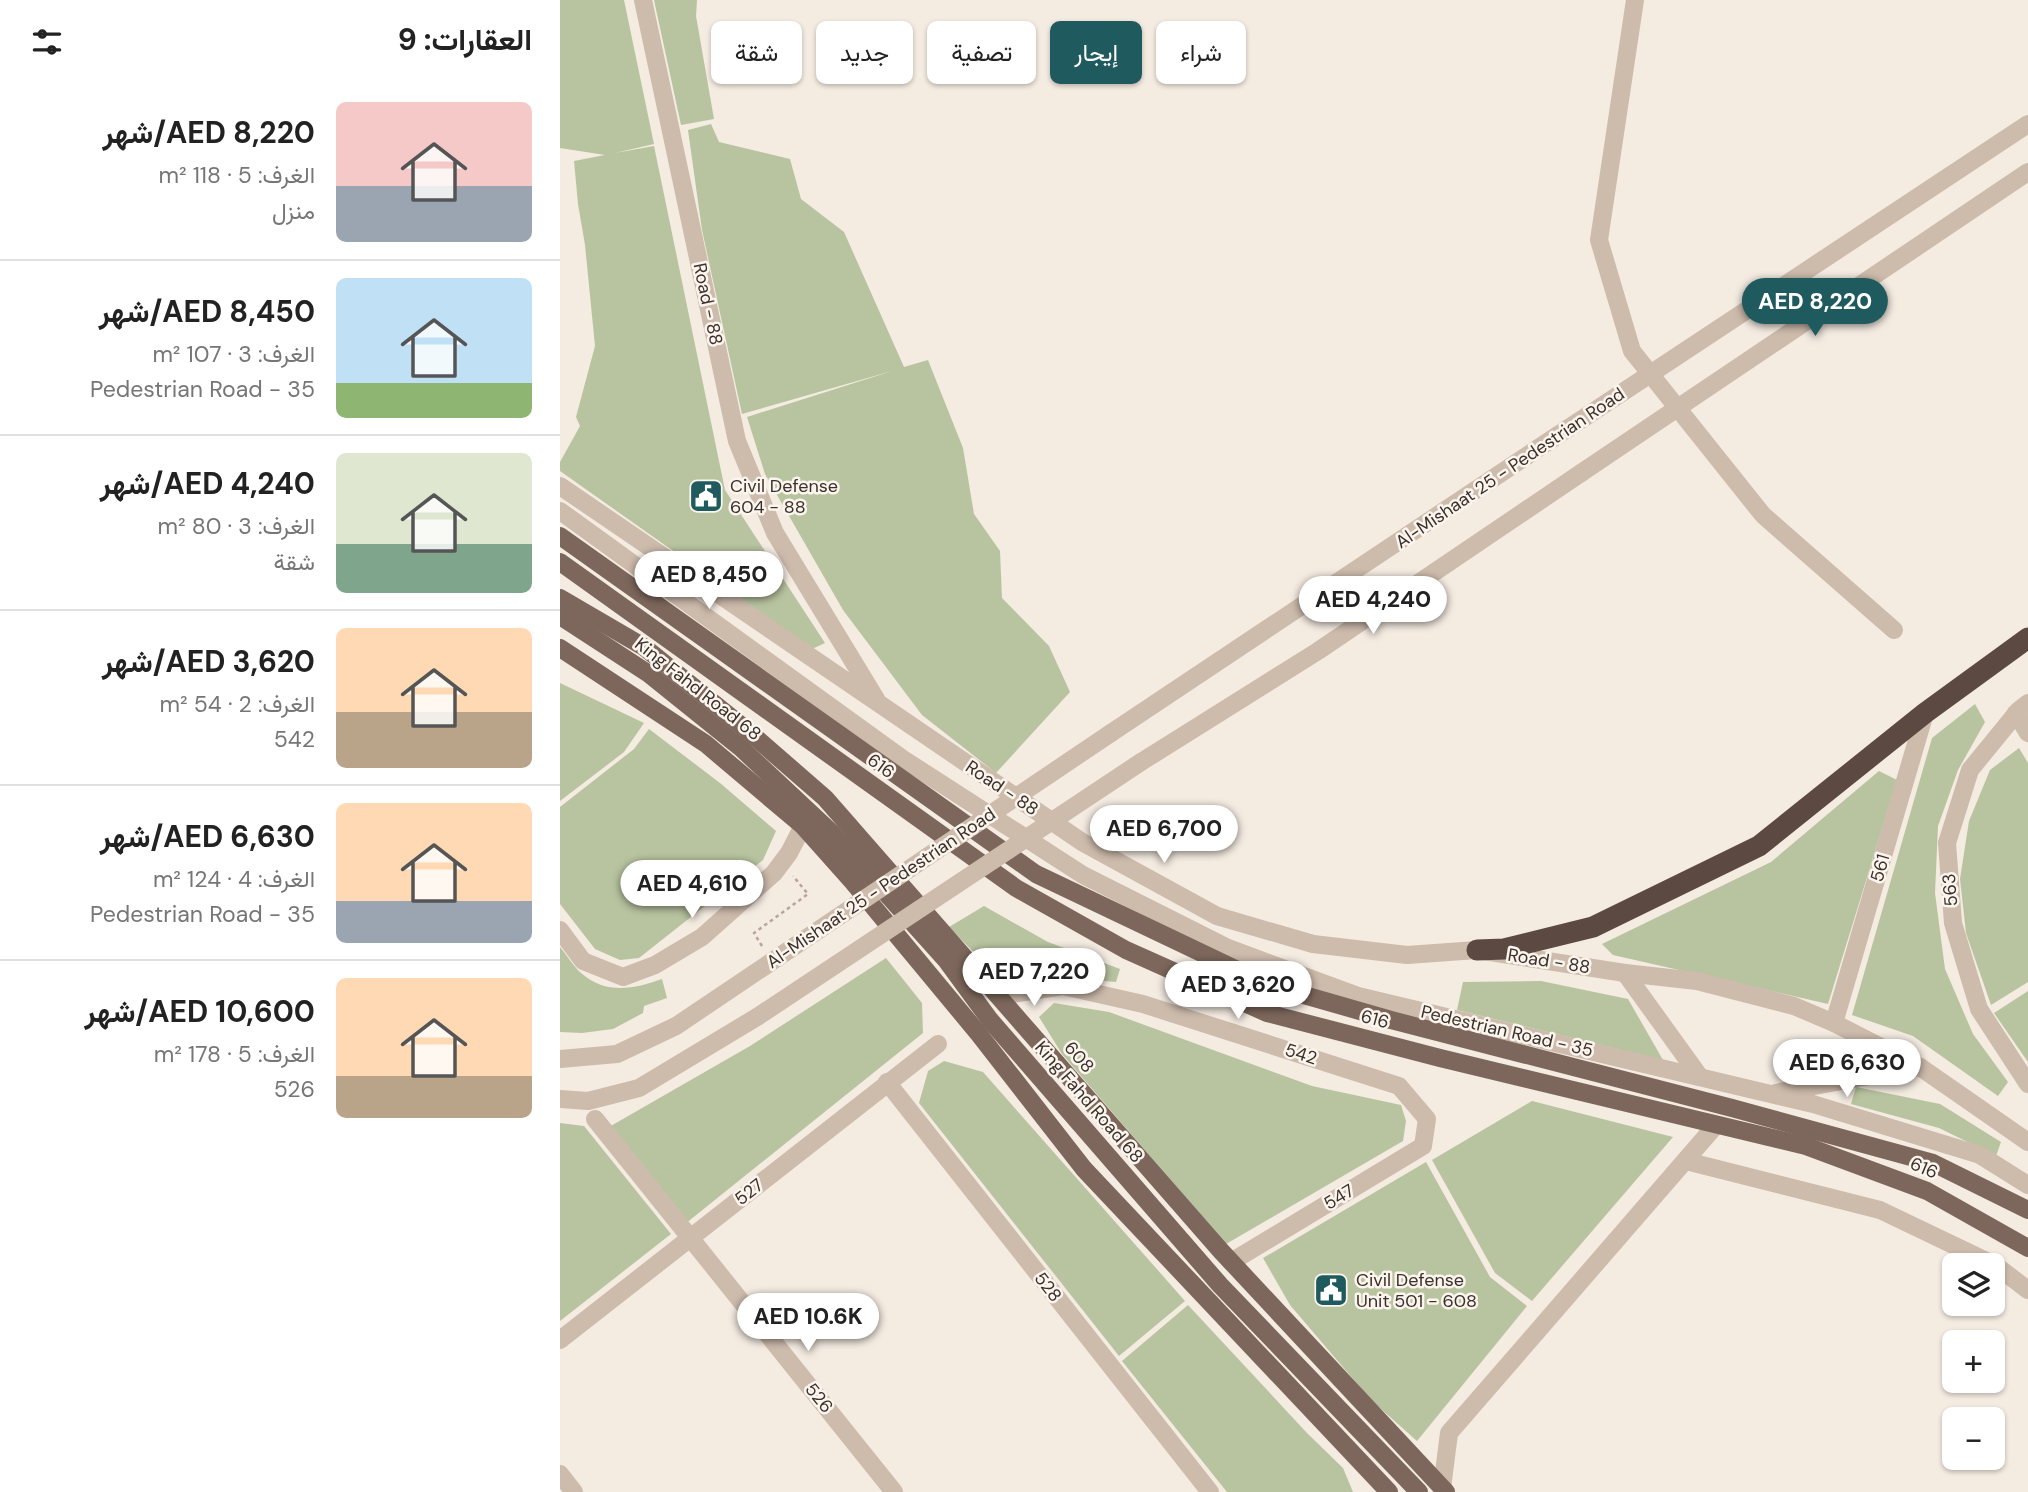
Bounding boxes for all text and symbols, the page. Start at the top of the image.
text: العقارات: 9 [398,20,532,59]
chip: شقة [711,21,802,84]
chip: جديد [816,21,913,84]
chip: تصفية [927,21,1036,84]
chip: إيجار [1050,21,1142,84]
chip: شراء [1156,21,1246,84]
icon: filters [28,23,66,61]
text: AED 8,220/شهر [102,113,315,152]
icon: home [392,130,476,214]
text: الغرف: 5 · 118 m² [158,160,315,190]
text: منزل [272,196,315,226]
street label: Road - 88 [688,261,728,347]
pin: AED 8,220 [1735,278,1895,338]
text: AED 8,220 [1758,286,1872,316]
text: AED 8,450/شهر [99,292,315,331]
icon: home [392,306,476,390]
text: الغرف: 3 · 107 m² [152,339,315,369]
text: Pedestrian Road - 35 [90,374,315,404]
street label: Al-Mishaat 25 - Pedestrian Road [1391,382,1629,554]
text: AED 4,240/شهر [100,464,315,503]
place label: Civil Defense 604 - 88 [730,474,838,519]
public building icon: Civil Defense 604 - 88 [687,477,725,515]
icon: home [392,481,476,565]
text: الغرف: 3 · 80 m² [158,511,315,541]
text: شقة [273,547,315,577]
pin: AED 8,450 [629,552,789,611]
text: AED 8,450 [650,559,768,589]
pin: AED 4,240 [1293,576,1453,636]
text: AED 4,240 [1315,584,1431,614]
street label: King Fahd Road 68 [630,632,766,746]
text: AED 3,620/شهر [102,642,315,681]
icon: home [392,656,476,740]
text: الغرف: 2 · 54 m² [160,689,315,719]
text: 542 [274,724,315,754]
street label: 616 [863,748,899,784]
street label: Road - 88 [961,755,1043,821]
street label: Al-Mishaat 25 - Pedestrian Road [762,802,1000,974]
pin: AED 6,700 [1084,806,1244,865]
text: AED 6,700 [1106,813,1222,843]
text: AED 6,630/شهر [100,817,315,856]
icon: home [392,831,476,915]
street label: 561 [1865,851,1895,885]
pin: AED 4,610 [612,860,772,920]
text: الغرف: 4 · 124 m² [153,864,315,894]
text: AED 4,610 [636,868,748,898]
street label: 563 [1937,873,1963,907]
text: Pedestrian Road - 35 [90,899,315,929]
street label: Road - 88 [1506,943,1592,979]
pin: AED 7,220 [954,948,1114,1008]
text: AED 7,220 [979,956,1089,986]
pin: AED 3,620 [1158,962,1318,1021]
text: AED 3,620 [1181,969,1295,999]
text: AED 10,600/شهر [85,992,315,1031]
street label: Pedestrian Road - 35 [1419,1000,1595,1062]
street label: 616 [1358,1004,1392,1034]
icon: home [392,1006,476,1090]
street label: King Fahd Road 68 [1029,1036,1149,1168]
street label: 608 [1059,1036,1099,1078]
street label: 542 [1282,1038,1320,1070]
text: الغرف: 5 · 178 m² [154,1039,315,1069]
pin: AED 6,630 [1767,1040,1927,1099]
text: AED 6,630 [1789,1047,1905,1077]
text: 526 [274,1074,315,1104]
street label: 616 [1906,1151,1942,1185]
street label: 527 [730,1173,768,1211]
street label: 547 [1319,1179,1359,1215]
map controls [1942,1253,2005,1470]
button: layers [1942,1253,2005,1316]
street label: 528 [1029,1267,1067,1307]
place label: Civil Defense Unit 501 - 608 [1356,1268,1477,1313]
public building icon: Civil Defense Unit 501 - 608 [1312,1271,1350,1309]
pin: AED 10.6K [728,1294,888,1353]
text: AED 10.6K [753,1301,863,1331]
button: + [1942,1330,2005,1393]
street label: 526 [799,1378,839,1418]
button: − [1942,1407,2005,1470]

